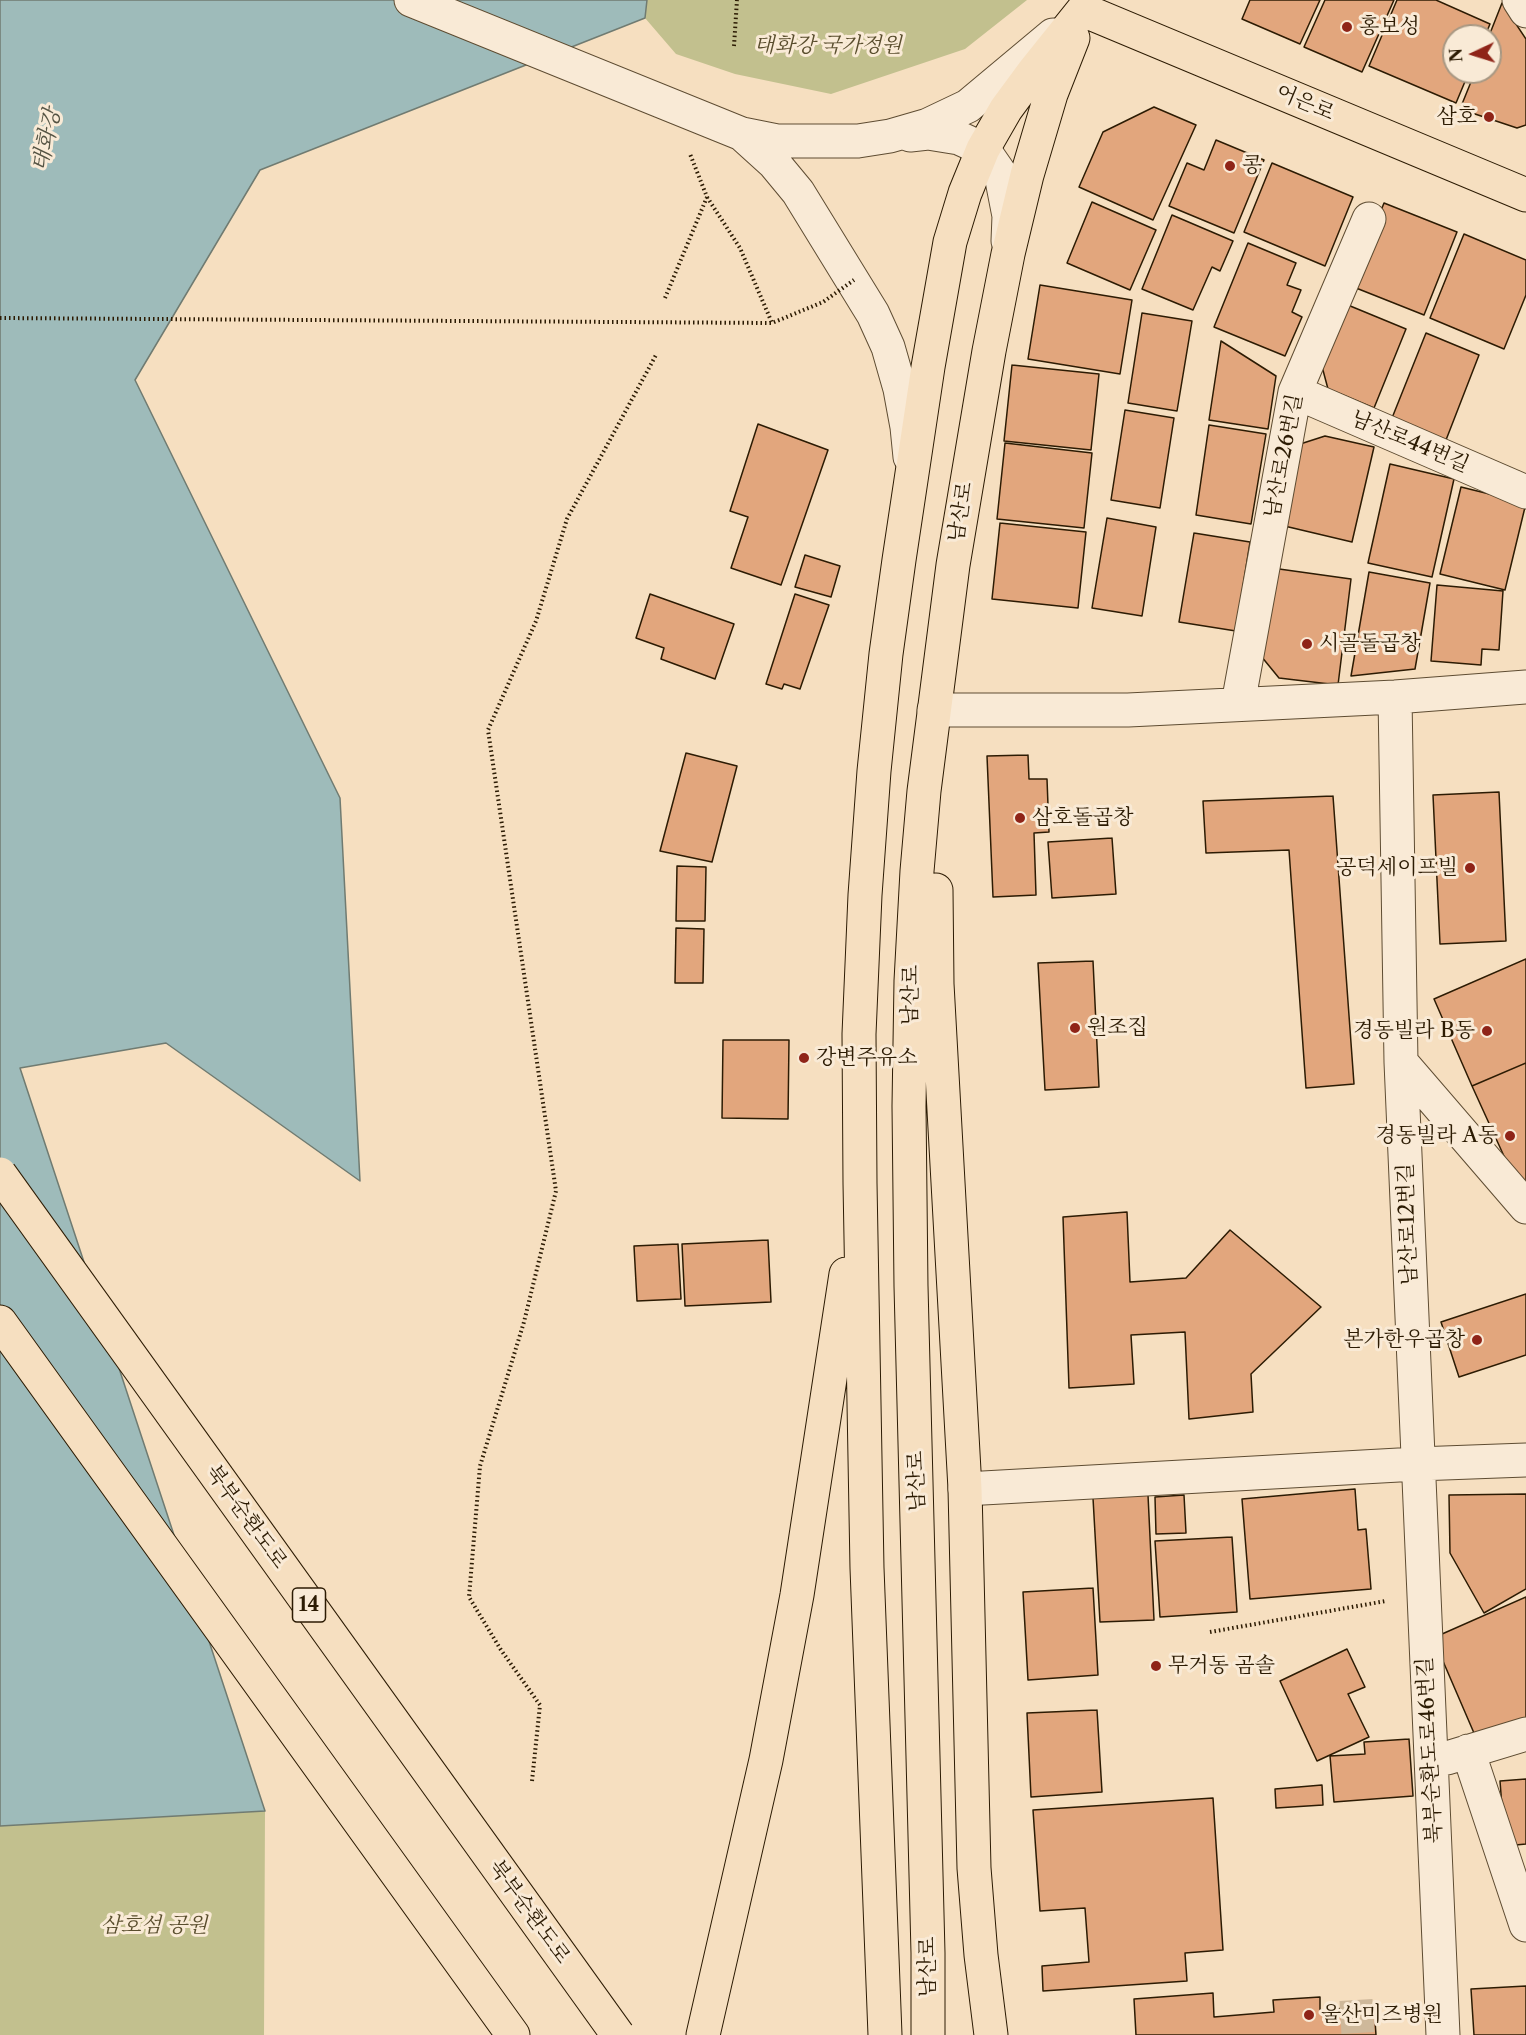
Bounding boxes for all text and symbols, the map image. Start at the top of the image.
place label: 홍보성 [1359,14,1420,40]
marker: 홍보성 [1340,20,1354,34]
north arrow [1442,24,1502,84]
park label: 태화강 국가정원 [754,33,902,59]
text: N [1446,47,1466,63]
street label: 어은로 [1272,80,1338,126]
place label: 삼호 [1436,104,1477,130]
water label: 태화강 [27,106,67,174]
marker: 삼호 [1482,110,1496,124]
place label: 콩 [1242,153,1262,179]
marker: 콩 [1223,159,1237,173]
street label: 남산로26번길 [1260,392,1308,520]
street label: 남산로44번길 [1347,406,1473,478]
street label: 남산로 [944,480,978,544]
place label: 시골돌곱창 [1319,631,1420,657]
marker: 시골돌곱창 [1300,637,1314,651]
place label: 삼호돌곱창 [1032,805,1133,831]
marker: 삼호돌곱창 [1013,811,1027,825]
place label: 공덕세이프빌 [1336,855,1458,881]
marker: 공덕세이프빌 [1463,861,1477,875]
street label: 남산로 [898,964,924,1026]
place label: 원조집 [1087,1015,1148,1041]
place label: 경동빌라 B동 [1353,1018,1475,1044]
marker: 원조집 [1068,1021,1082,1035]
marker: 경동빌라 B동 [1480,1024,1494,1038]
place label: 강변주유소 [816,1045,917,1071]
marker: 강변주유소 [797,1051,811,1065]
place label: 경동빌라 A동 [1375,1123,1498,1149]
marker: 경동빌라 A동 [1503,1129,1517,1143]
street label: 남산로12번길 [1393,1162,1423,1286]
place label: 본가한우곱창 [1343,1327,1465,1353]
marker: 본가한우곱창 [1470,1333,1484,1347]
street label: 남산로 [903,1450,931,1512]
street label: 북부순환도로 [200,1460,292,1574]
road number: 14 [292,1588,326,1622]
place label: 무거동 곰솔 [1168,1653,1275,1679]
street label: 북부순환도로46번길 [1413,1656,1447,1844]
marker: 무거동 곰솔 [1149,1659,1163,1673]
street label: 북부순환도로 [483,1855,575,1969]
park label: 삼호섬 공원 [100,1913,208,1939]
street label: 남산로 [915,1937,941,1997]
place label: 울산미즈병원 [1321,2002,1443,2028]
marker: 울산미즈병원 [1302,2008,1316,2022]

